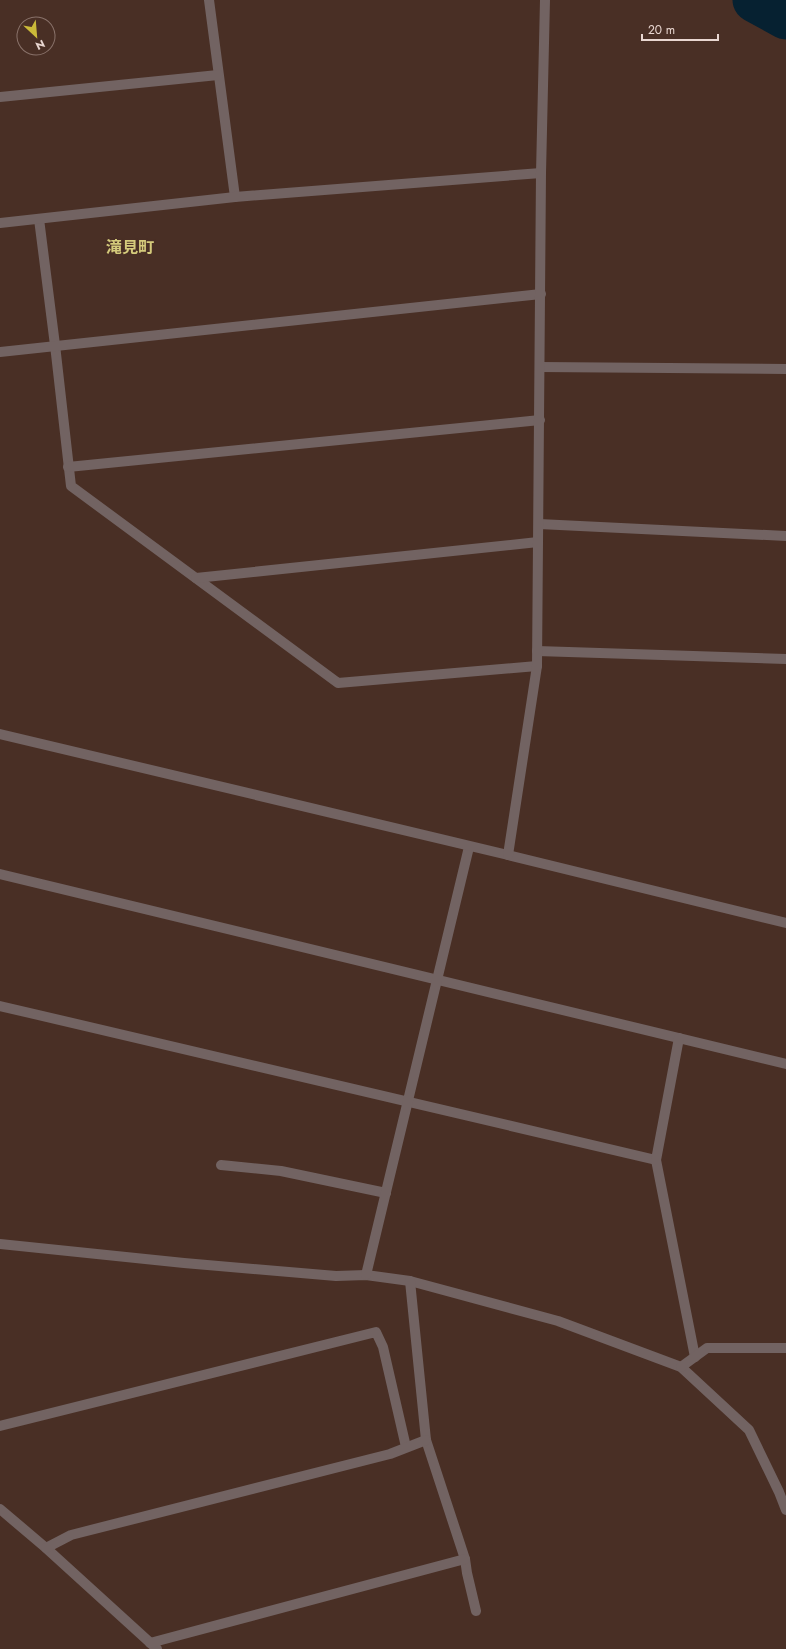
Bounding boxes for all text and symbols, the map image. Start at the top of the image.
north arrow [16,16,56,56]
scale bar [642,16,718,42]
text: 20 m [648,21,675,39]
text: N [33,36,48,54]
district label: 滝見町 [106,236,154,259]

